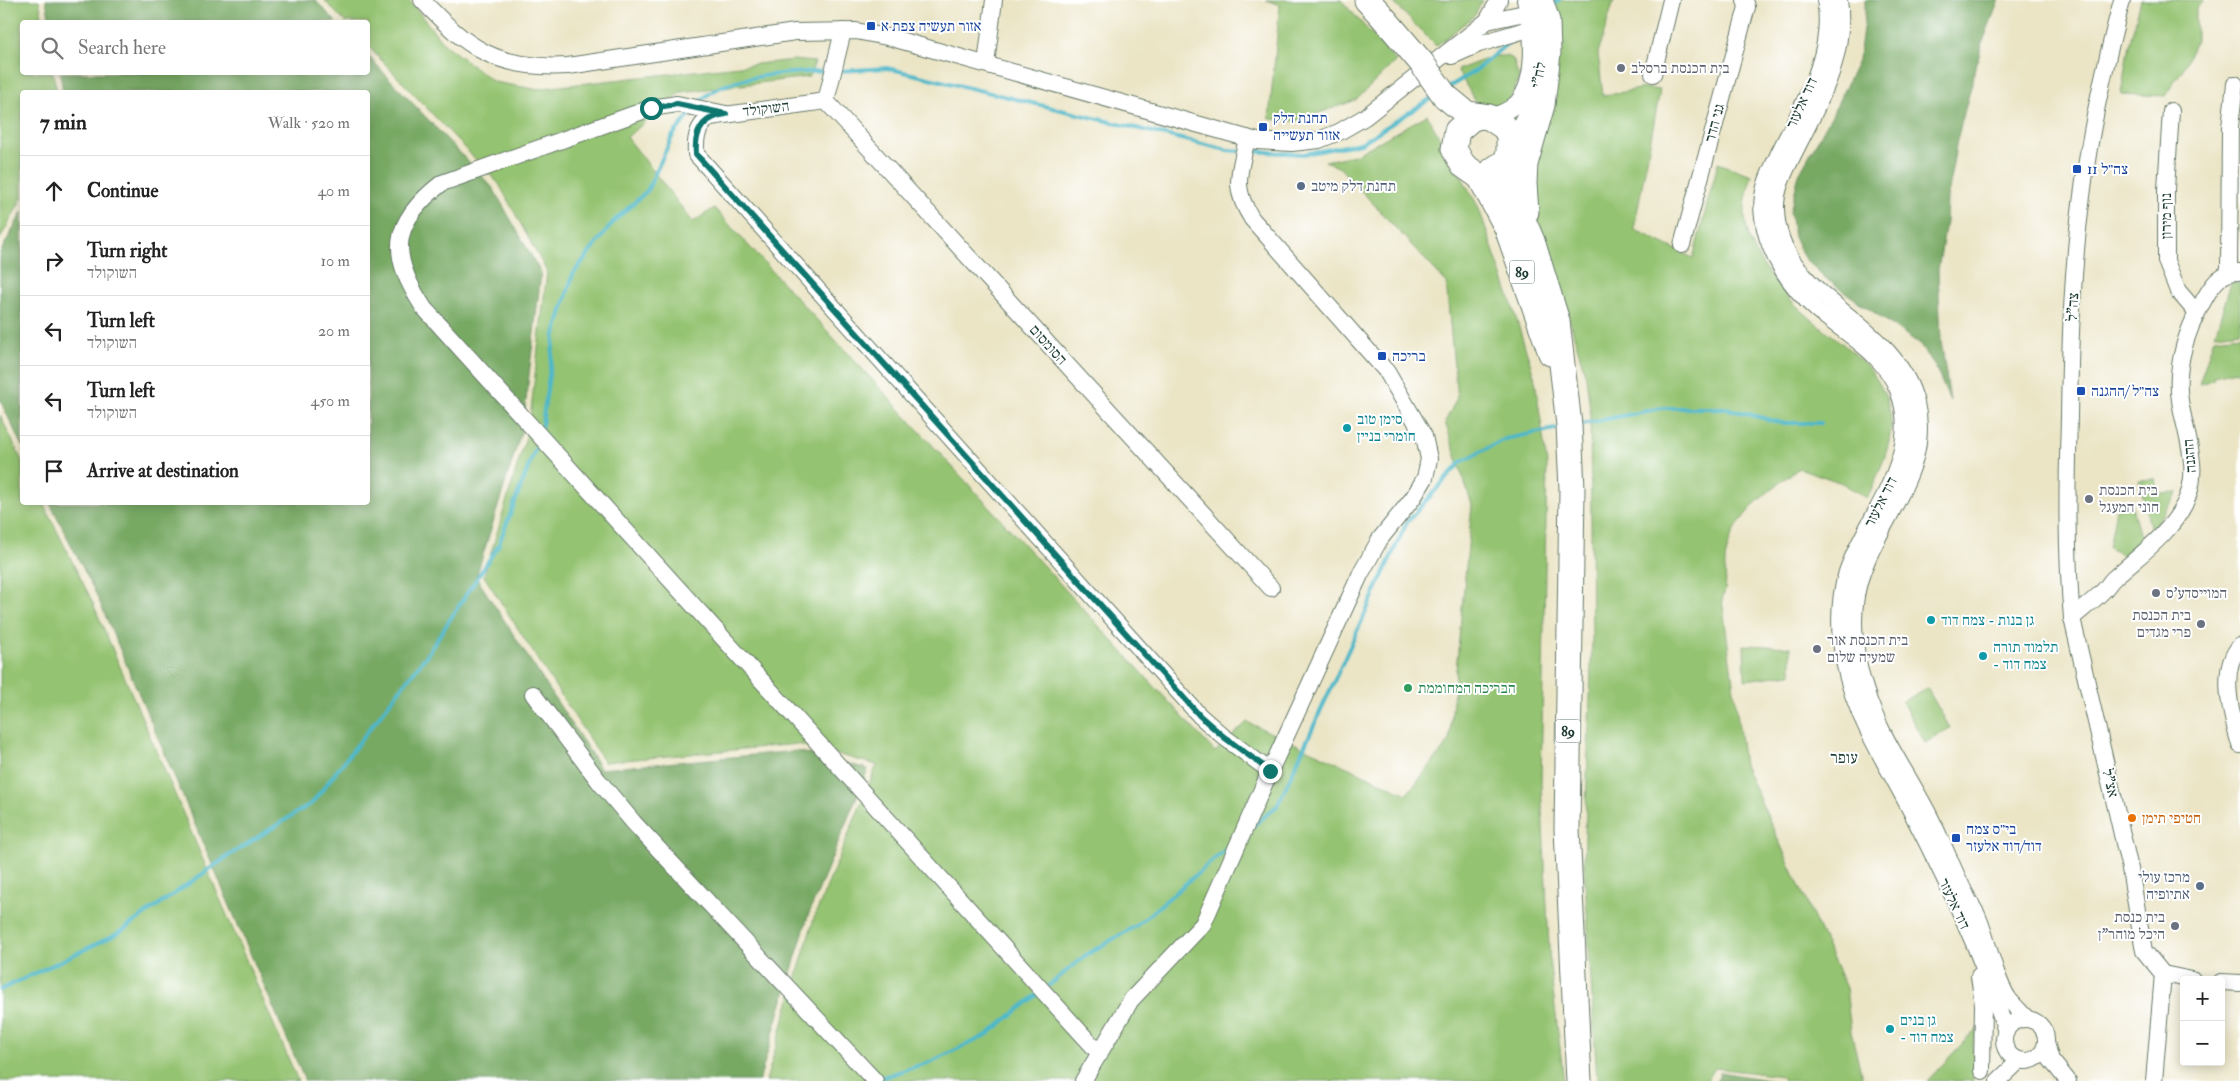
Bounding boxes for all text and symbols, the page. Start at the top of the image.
place label: אזור תעשיה צפת א [881,17,982,36]
search box [20,20,370,75]
marker: אזור תעשיה צפת א [865,20,877,32]
icon: search [38,34,66,62]
text: Search here [78,36,166,60]
place label: בית הכנסת ברסלב [1631,59,1729,78]
street label: לח"י [1527,60,1551,90]
marker: בית הכנסת ברסלב [1615,62,1627,74]
street label: דוד אלעזר [1782,74,1822,132]
route start [640,97,663,120]
street label: השוקולד [742,97,790,121]
street label: גני הדר [1701,102,1729,144]
text: 7 min [40,109,87,136]
place label: תחנת דלק אזור תעשייה [1273,109,1340,145]
text: Walk · 520 m [268,113,350,133]
marker: תחנת דלק אזור תעשייה [1257,121,1269,133]
place label: צה״ל 11 [2087,160,2128,179]
marker: צה״ל 11 [2071,163,2083,175]
icon: ahead [40,177,68,205]
place label: תחנת דלק מיטב [1311,177,1396,196]
text: Continue [87,179,158,203]
marker: תחנת דלק מיטב [1295,180,1307,192]
text: 40 m [317,181,350,201]
street label: נוף מירון [2157,193,2176,239]
text: Turn right [87,239,167,263]
icon: right [40,247,68,275]
text: 10 m [320,251,350,271]
road number: 89 [1510,260,1534,284]
text: השוקולד [87,263,137,283]
street label: צה"ל [2063,292,2083,322]
text: Turn left [87,309,155,333]
icon: left [40,317,68,345]
text: 20 m [318,321,350,341]
street label: הסומסום [1025,321,1071,369]
text: השוקולד [87,333,137,353]
place label: בריכה [1392,347,1426,366]
marker: בריכה [1376,350,1388,362]
text: Turn left [87,379,155,403]
place label: צה״ל /ההגנה [2091,382,2159,401]
marker: צה״ל /ההגנה [2075,385,2087,397]
icon: left [40,387,68,415]
text: 450 m [311,391,350,411]
text: השוקולד [87,403,137,423]
place label: סימן טוב חומרי בניין [1357,410,1416,446]
marker: סימן טוב חומרי בניין [1341,422,1353,434]
street label: ההגנה [2179,438,2201,474]
icon: arrive [40,457,68,485]
text: Arrive at destination [87,459,239,483]
street label: דוד אלעזר [1860,473,1902,530]
place label: בית הכנסת חוני המעגל [2099,481,2159,517]
marker: בית הכנסת חוני המעגל [2083,493,2095,505]
place label: המוייסדע'ס [2166,584,2227,603]
marker: המוייסדע'ס [2150,587,2162,599]
place label: בית הכנסת פרי מגדים [2132,606,2191,642]
place label: גן בנות - צמח דוד [1941,611,2034,630]
marker: גן בנות - צמח דוד [1925,614,1937,626]
marker: בית הכנסת פרי מגדים [2195,618,2207,630]
place label: בית הכנסת אור שמעיה שלום [1827,631,1908,667]
place label: תלמוד תורה - צמח דוד [1993,638,2058,674]
marker: בית הכנסת אור שמעיה שלום [1811,643,1823,655]
marker: תלמוד תורה - צמח דוד [1977,650,1989,662]
place label: הבריכה המחוממת [1418,679,1516,698]
marker: הבריכה המחוממת [1402,682,1414,694]
road number: 89 [1556,719,1580,742]
district label: עופר [1830,748,1858,768]
route end [1259,760,1282,783]
street label: אצ"ל [2097,767,2123,799]
place label: חטיפי תימן [2142,809,2201,828]
marker: חטיפי תימן [2126,812,2138,824]
place label: בי״ס צמח דוד/דוד אלעזר [1966,820,2042,856]
marker: בי״ס צמח דוד/דוד אלעזר [1950,832,1962,844]
place label: מרכז עולי אתיופיה [2138,868,2190,904]
street label: דוד אלעזר [1934,875,1974,933]
marker: מרכז עולי אתיופיה [2194,880,2206,892]
place label: בית כנסת היכל מוהר"ן [2098,908,2165,944]
marker: בית כנסת היכל מוהר"ן [2169,920,2181,932]
map controls [2180,976,2225,1066]
button: + [2180,976,2225,1021]
place label: גן בנים - צמח דוד [1900,1011,1954,1047]
button: − [2180,1021,2225,1066]
marker: גן בנים - צמח דוד [1884,1023,1896,1035]

